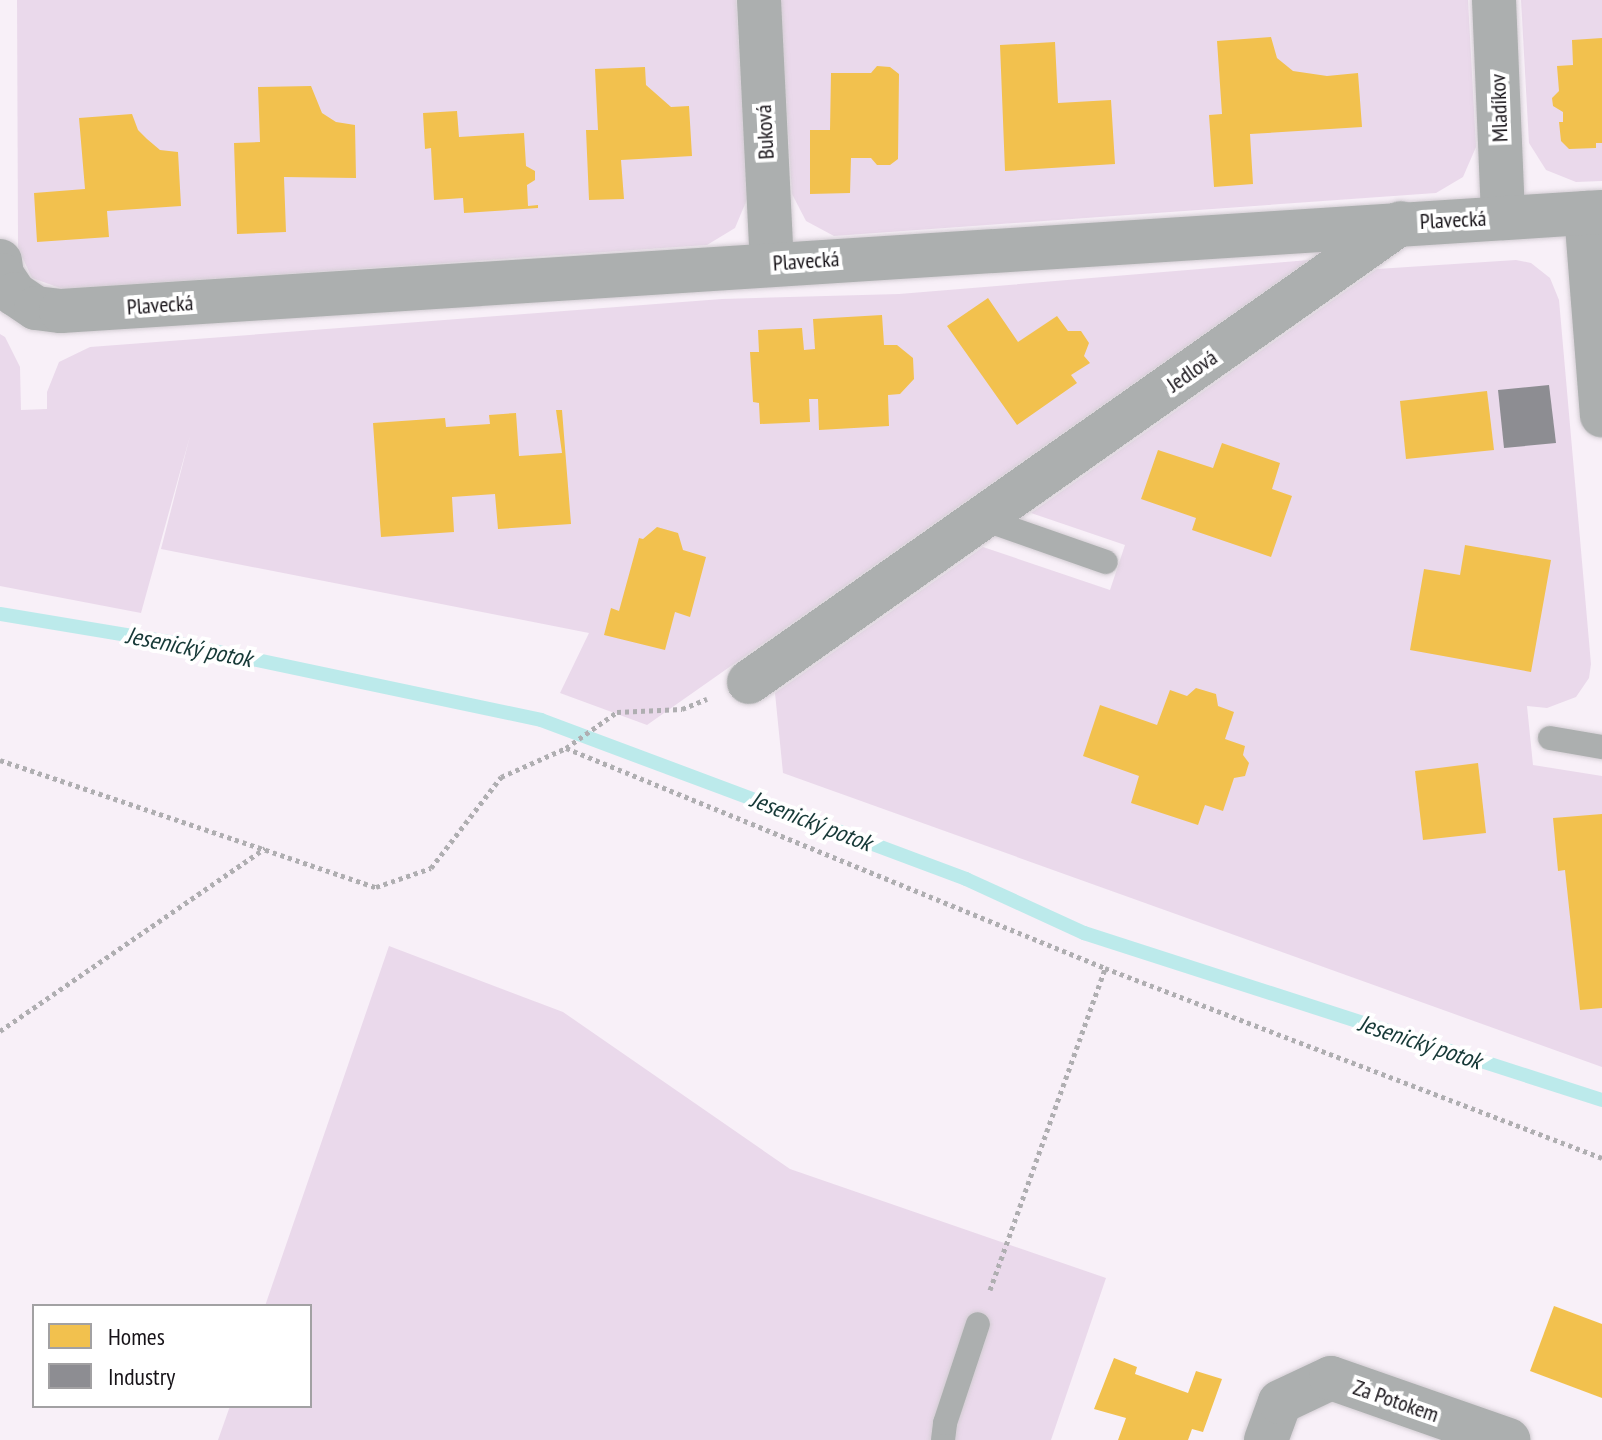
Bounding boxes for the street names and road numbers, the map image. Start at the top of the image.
street label: Mladíkov [1485,73,1513,143]
street label: Buková [750,104,780,160]
street label: Plavecká [1419,205,1487,235]
street label: Plavecká [772,246,840,276]
street label: Plavecká [126,290,194,320]
street label: Jedlová [1162,344,1222,398]
street label: Za Potokem [1350,1374,1442,1428]

